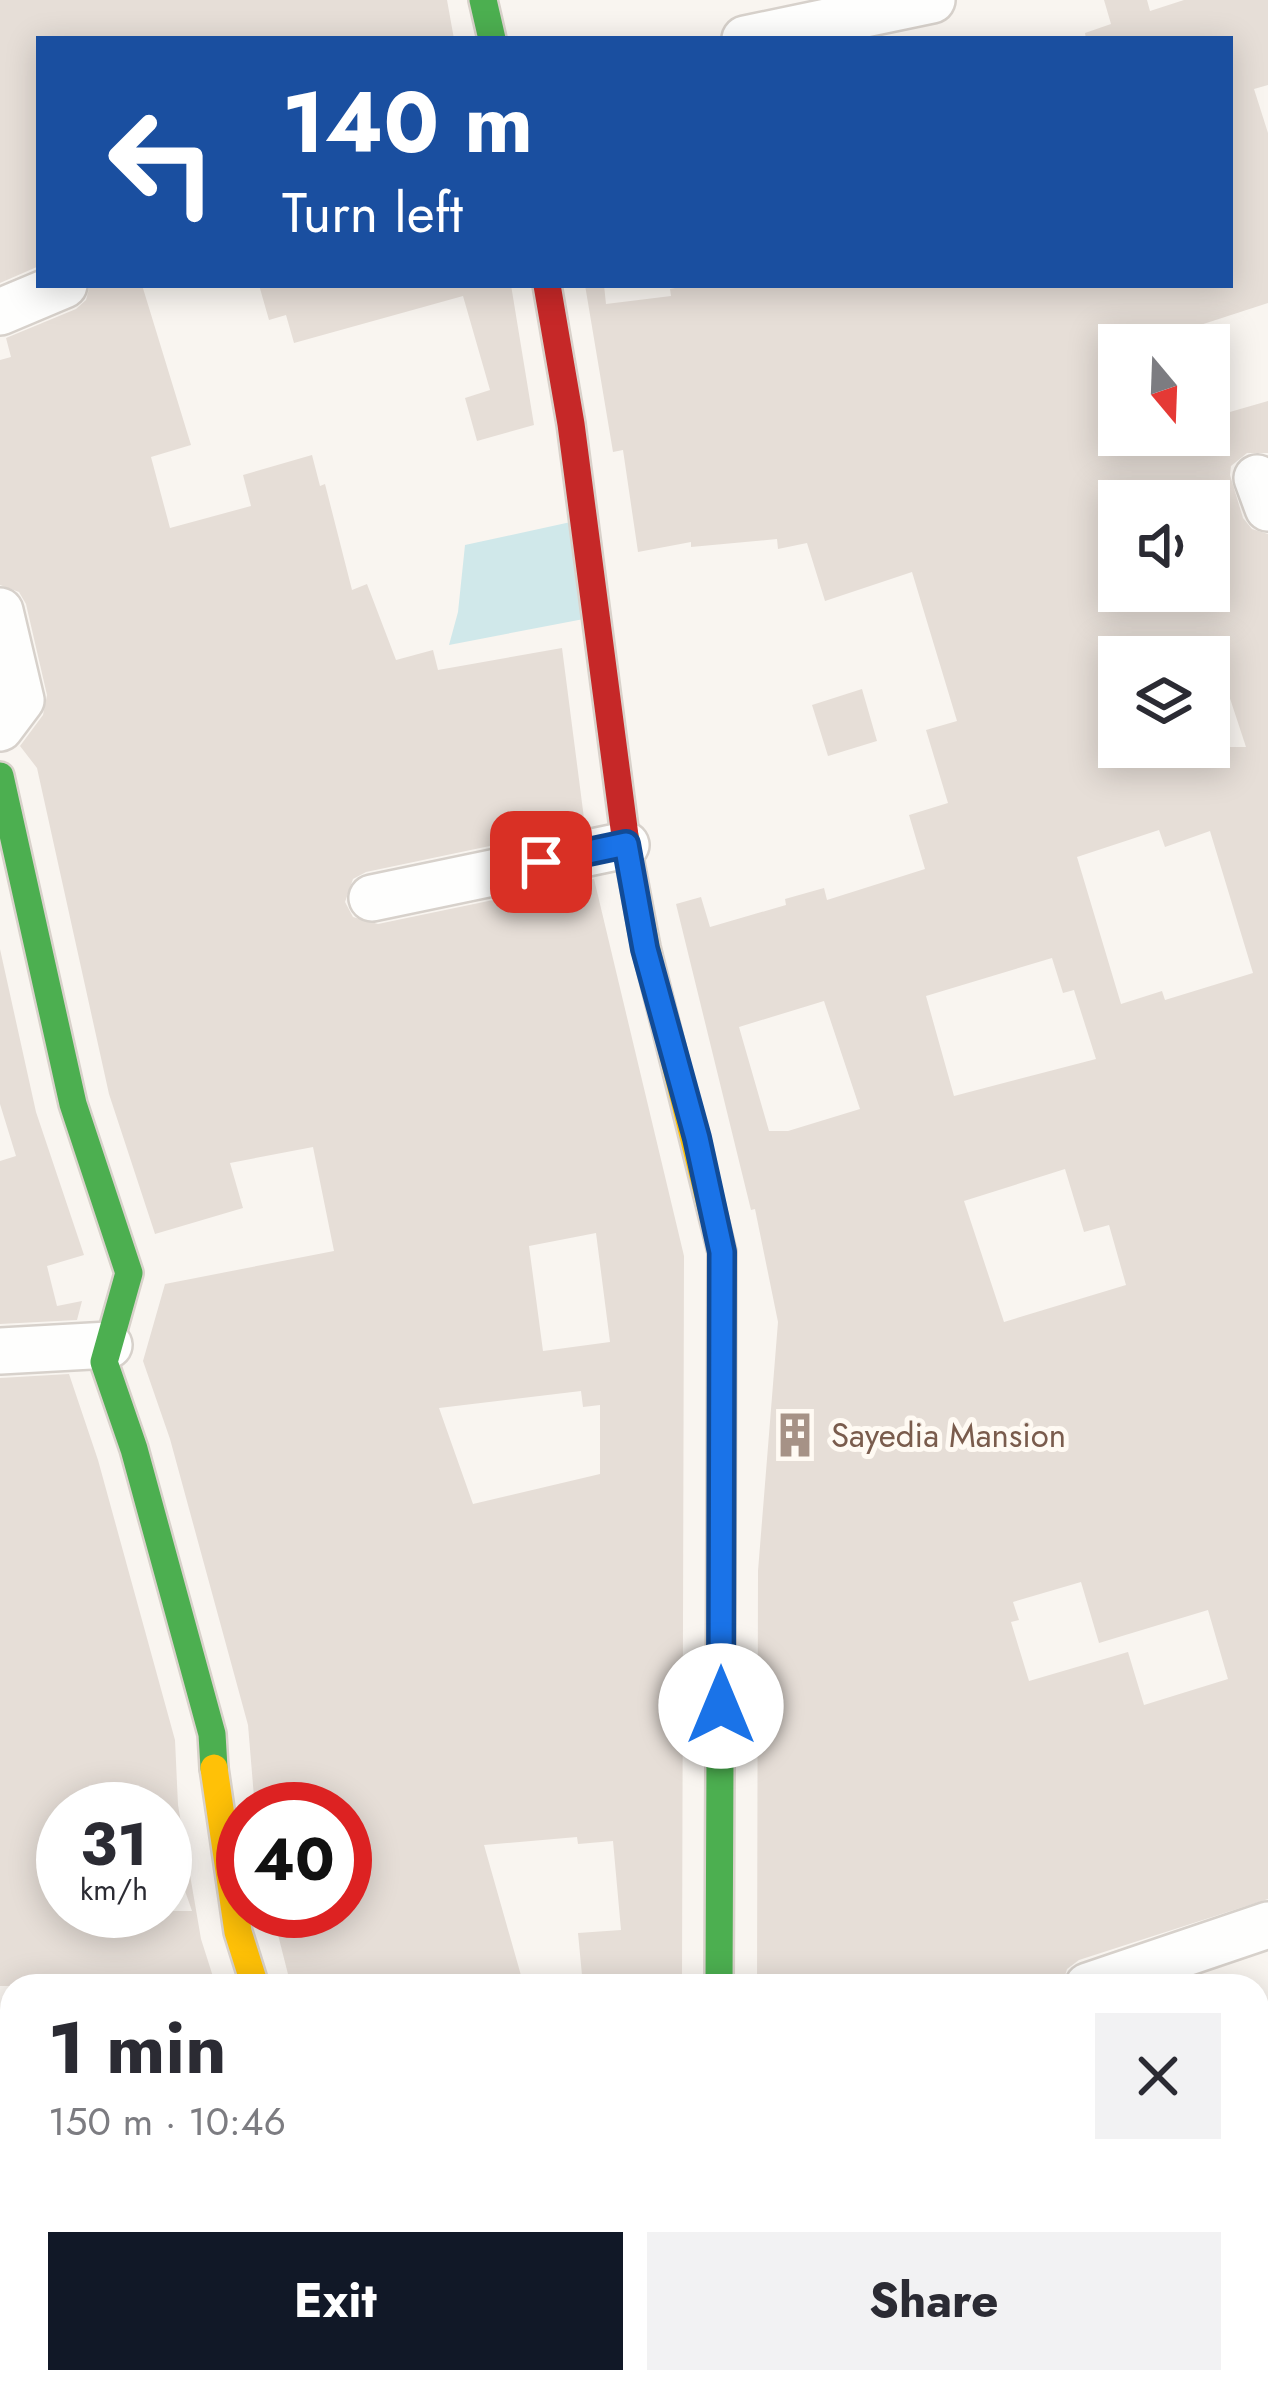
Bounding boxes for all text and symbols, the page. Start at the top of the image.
text: 140 m [282,62,533,184]
icon: left [84,84,240,240]
text: Turn left [282,174,463,252]
north arrow [1098,324,1230,456]
map controls [1098,324,1230,768]
button: sound [1098,480,1230,612]
button: layers [1098,636,1230,768]
pin [490,811,592,913]
icon: arrive [508,829,574,895]
building icon: Sayedia Mansion [770,1410,820,1460]
place label: Sayedia Mansion [831,1412,1066,1459]
position arrow [658,1643,784,1769]
speed limit sign: 40 [216,1782,372,1938]
text: 31 [80,1801,148,1888]
text: km/h [80,1868,148,1911]
text: 1 min [48,1996,227,2100]
button: close [1095,2013,1221,2139]
text: 150 m · 10:46 [48,2093,286,2150]
button: Exit [48,2232,623,2370]
button: Share [647,2232,1221,2370]

